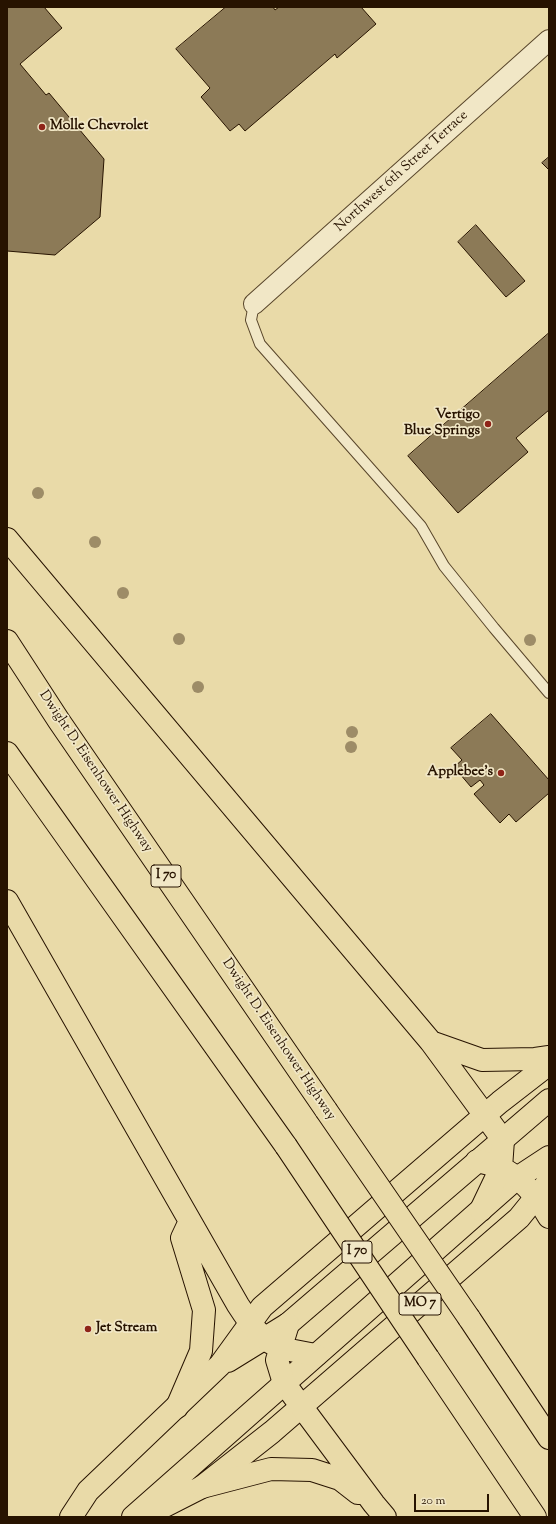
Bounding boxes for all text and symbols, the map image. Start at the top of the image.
street label: Northwest 6th Street Terrace [332,108,472,236]
place label: Molle Chevrolet [50,119,148,135]
marker: Molle Chevrolet [37,122,47,132]
place label: Vertigo Blue Springs [404,408,480,440]
marker: Vertigo Blue Springs [483,419,493,429]
street label: Dwight D. Eisenhower Highway [34,688,156,856]
place label: Applebee's [427,765,493,781]
marker: Applebee's [496,768,506,778]
road number: I 70 [151,865,181,887]
street label: Dwight D. Eisenhower Highway [217,956,339,1124]
road number: I 70 [342,1241,372,1263]
road number: MO 7 [399,1293,441,1315]
place label: Jet Stream [96,1321,157,1337]
marker: Jet Stream [83,1324,93,1334]
scale bar [416,1486,491,1512]
text: 20 m [421,1492,445,1510]

